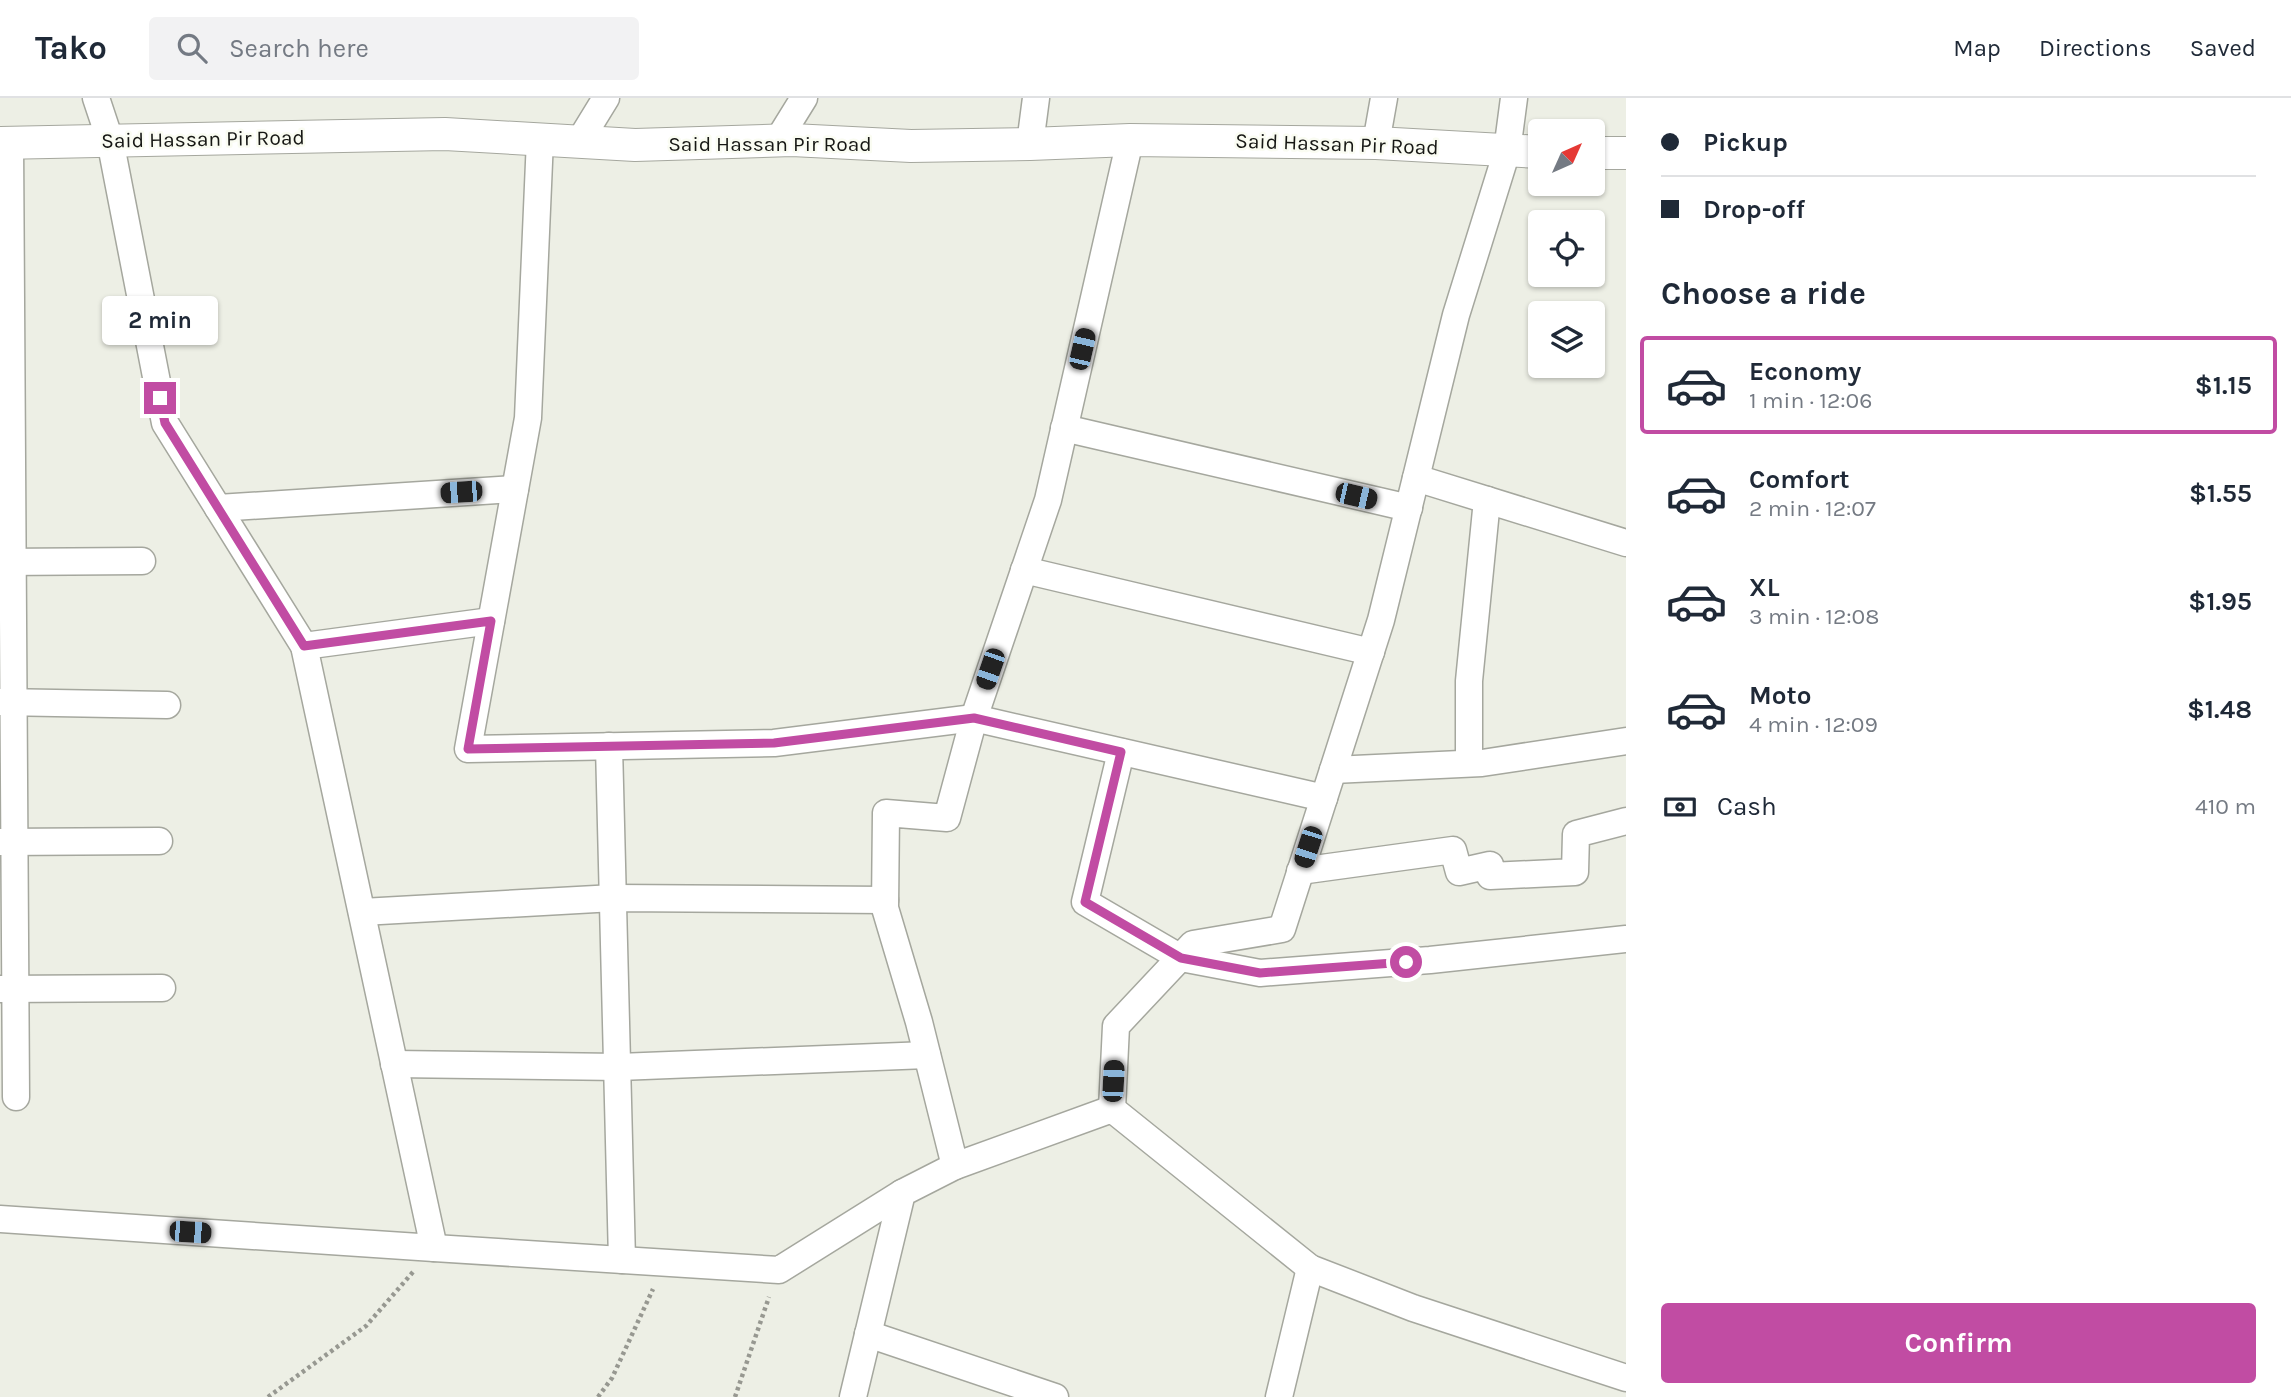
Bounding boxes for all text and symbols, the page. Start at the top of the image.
search box [149,17,639,80]
text: Tako [35,29,107,67]
icon: search [173,29,211,67]
text: Search here [229,33,369,64]
text: Map [1953,34,2001,62]
text: Directions [2039,34,2152,62]
text: Saved [2190,34,2256,62]
north arrow [1528,119,1605,196]
map controls [1528,119,1605,378]
street label: Said Hassan Pir Road [101,125,305,153]
text: Pickup [1703,127,1788,158]
street label: Said Hassan Pir Road [1235,128,1439,160]
street label: Said Hassan Pir Road [668,132,872,156]
text: Drop-off [1703,194,1805,225]
button: locate [1528,210,1605,287]
text: Choose a ride [1661,275,1866,312]
callout: 2 min [102,296,218,345]
button: layers [1528,301,1605,378]
text: 2 min [128,307,192,334]
car [1068,326,1097,372]
icon: car [1665,354,1728,417]
text: Economy [1749,356,1861,387]
text: $1.15 [2195,370,2252,401]
route end [144,382,176,414]
text: 1 min · 12:06 [1749,387,1872,414]
icon: car [1665,462,1728,525]
text: Comfort [1749,464,1850,495]
text: $1.55 [2189,478,2252,509]
car [440,480,483,504]
car [1334,481,1379,511]
text: 2 min · 12:07 [1749,495,1876,522]
icon: car [1665,570,1728,633]
text: XL [1749,572,1780,603]
text: $1.95 [2188,586,2252,617]
text: 3 min · 12:08 [1749,603,1879,630]
car [974,646,1007,692]
icon: car [1665,678,1728,741]
text: Moto [1749,680,1811,711]
text: $1.48 [2187,694,2252,725]
text: 4 min · 12:09 [1749,711,1878,738]
icon: cash [1661,788,1699,826]
text: Cash [1717,791,1777,822]
text: 410 m [2195,793,2256,820]
car [1292,824,1325,870]
route start [1390,946,1422,978]
car [1102,1059,1125,1103]
car [169,1220,212,1244]
button: Confirm [1661,1303,2256,1383]

